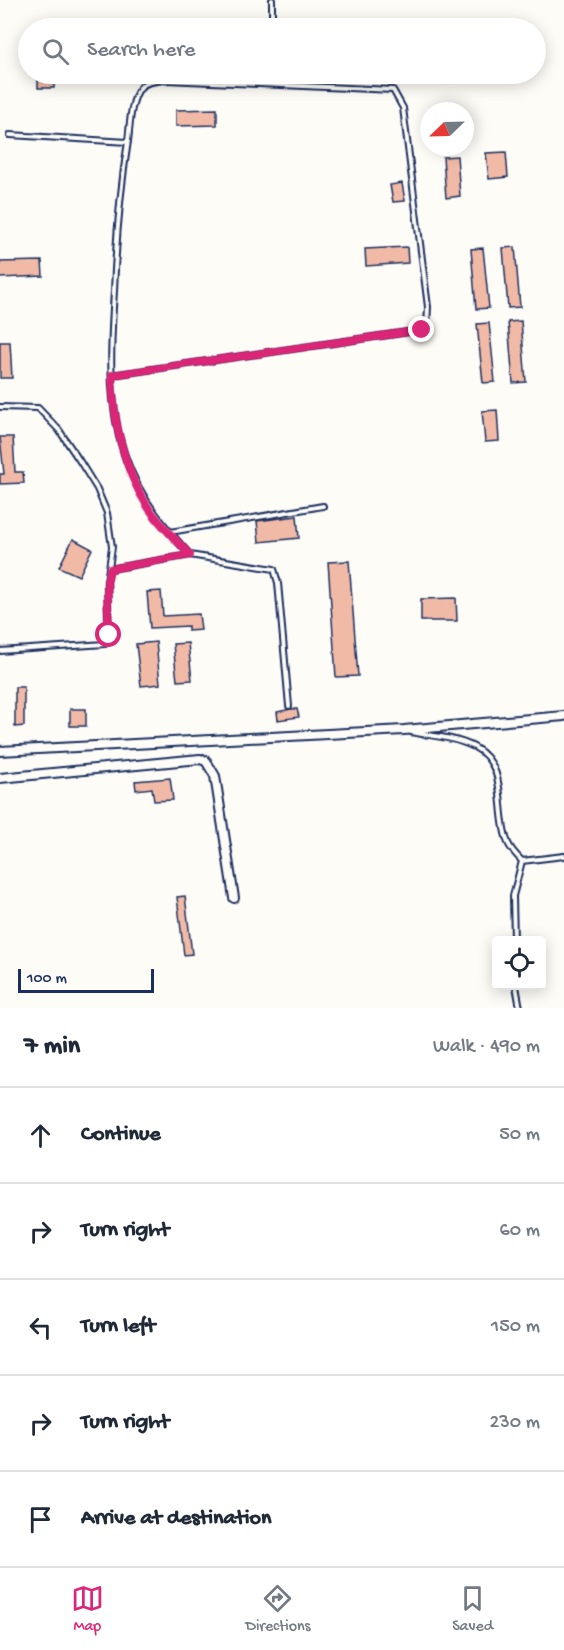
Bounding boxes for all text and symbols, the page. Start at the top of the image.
search box [18,18,546,84]
icon: search [39,35,72,68]
text: Search here [87,38,195,64]
north arrow [420,102,474,156]
route end [408,316,434,342]
route start [95,621,121,647]
map controls [492,936,546,990]
button: locate [492,936,546,990]
scale bar [18,966,154,994]
text: 100 m [27,970,67,989]
text: 7 min [24,1032,80,1063]
text: Walk · 490 m [433,1036,540,1059]
icon: ahead [24,1119,57,1152]
text: Continue [81,1122,161,1148]
text: 50 m [499,1124,540,1147]
icon: right [24,1215,57,1248]
text: Turn right [81,1218,169,1244]
text: 60 m [500,1220,540,1243]
icon: left [24,1311,57,1344]
text: Turn left [81,1314,155,1340]
text: 150 m [491,1316,540,1339]
icon: right [24,1407,57,1440]
text: Turn right [81,1410,169,1436]
text: 230 m [490,1412,540,1435]
icon: arrive [24,1503,57,1536]
text: Arrive at destination [81,1506,271,1532]
tab: Map [71,1582,104,1637]
tab: Directions [245,1582,311,1637]
tab: Saved [452,1582,493,1637]

